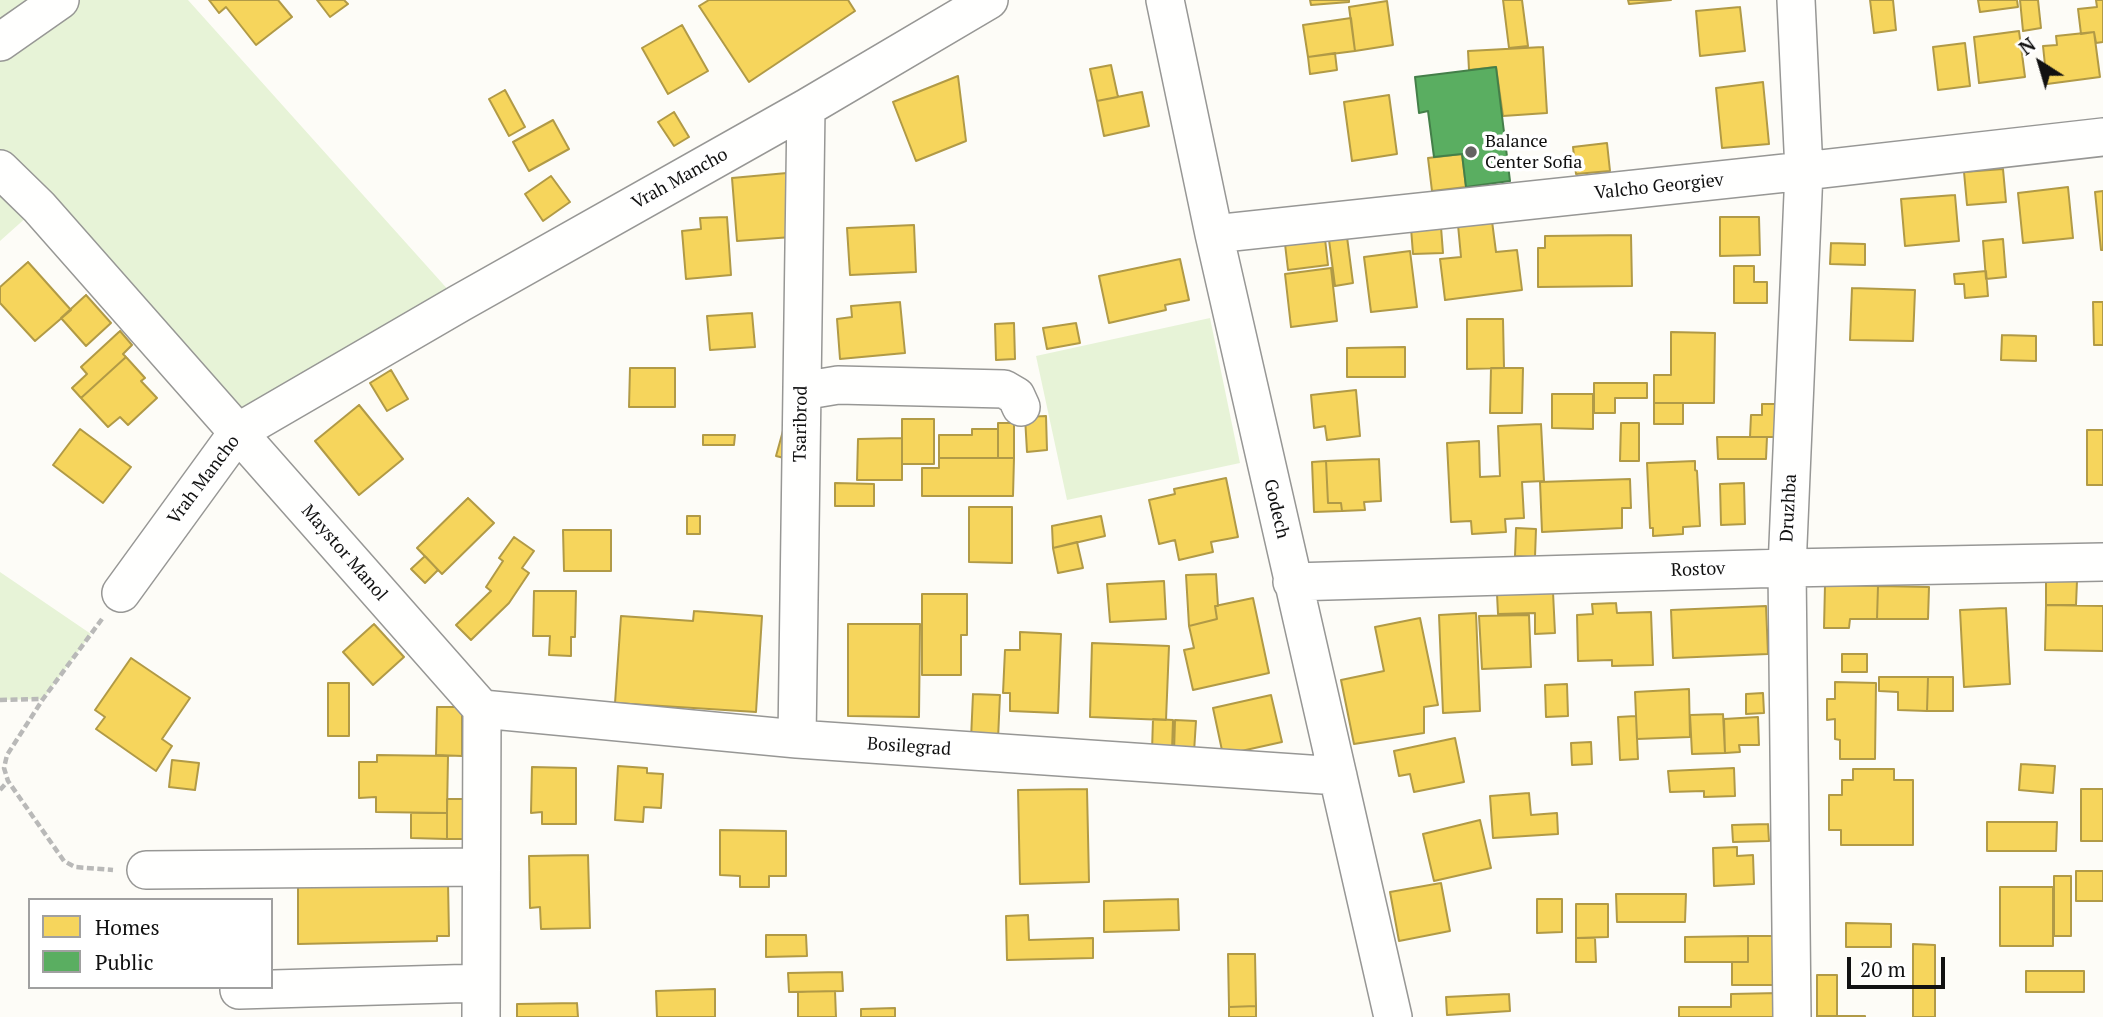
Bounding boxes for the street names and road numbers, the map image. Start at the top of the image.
street label: Vrah Mancho [628,144,732,214]
street label: Valcho Georgiev [1593,169,1725,205]
street label: Tsaribrod [790,386,812,462]
street label: Vrah Mancho [163,431,245,529]
street label: Druzhba [1776,473,1802,543]
street label: Godech [1259,477,1293,541]
street label: Maystor Manol [296,501,392,605]
street label: Rostov [1670,558,1726,582]
street label: Bosilegrad [866,733,952,761]

